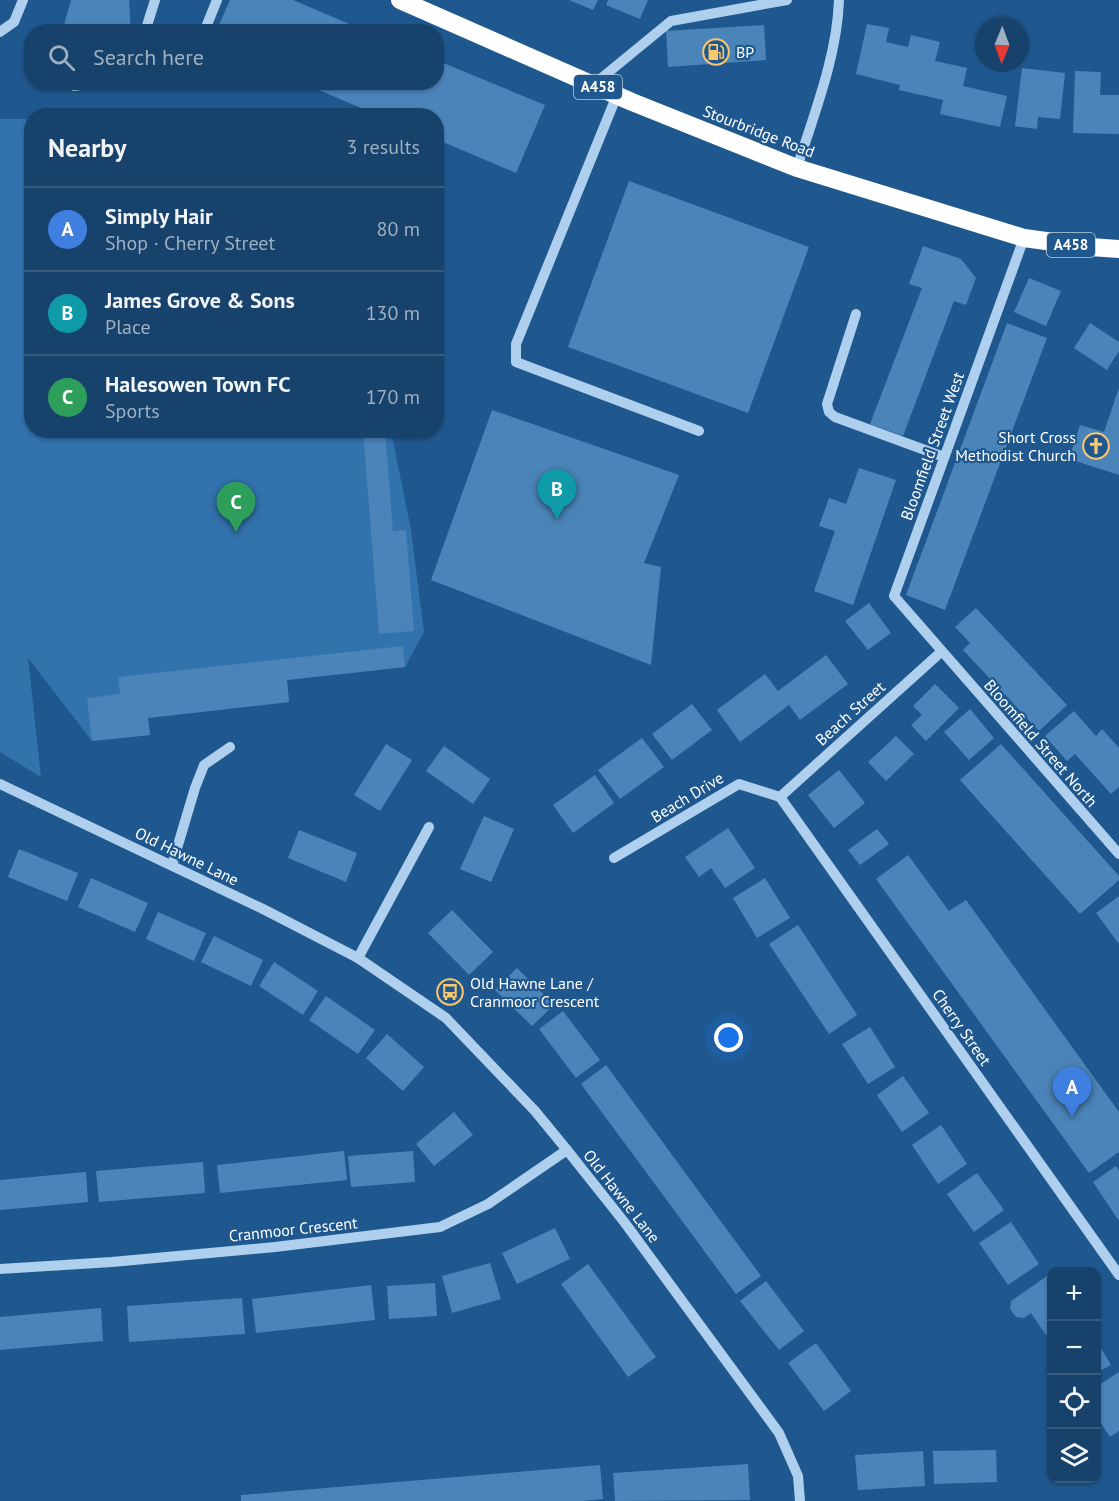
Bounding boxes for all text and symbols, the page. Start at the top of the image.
north arrow [975,18,1029,72]
search box [24,24,444,90]
fuel station icon: BP [701,37,731,67]
icon: search [45,41,78,74]
place label: BP [736,42,754,62]
text: Search here [93,43,204,71]
road number: A458 [574,75,622,99]
street label: Stourbridge Road [700,100,818,162]
text: Nearby [48,131,126,164]
text: 3 results [347,134,420,160]
text: Simply Hair [105,202,213,230]
text: A [61,216,74,242]
text: 80 m [377,216,420,242]
text: Shop · Cherry Street [105,230,275,256]
road number: A458 [1047,233,1095,257]
text: James Grove & Sons [105,286,295,314]
text: B [62,300,73,326]
text: 130 m [366,300,420,326]
text: Place [105,314,151,340]
street label: Bloomfield Street West [896,369,968,523]
text: Halesowen Town FC [105,370,291,398]
text: C [62,384,73,410]
text: 170 m [366,384,420,410]
text: Sports [105,398,160,424]
place label: Short Cross Methodist Church [955,427,1076,465]
church icon: Short Cross Methodist Church [1081,431,1111,461]
pin: B [538,470,576,519]
pin: C [216,482,256,532]
street label: Bloomfield Street North [980,675,1102,811]
street label: Beach Street [811,676,889,749]
street label: Beach Drive [647,767,727,827]
street label: Old Hawne Lane [132,822,242,890]
place label: Old Hawne Lane / Cranmoor Crescent [470,973,600,1011]
bus stop icon: Old Hawne Lane / Cranmoor Crescent [435,977,465,1007]
street label: Cherry Street [928,985,996,1070]
your location [714,1023,743,1052]
pin: A [1052,1068,1092,1117]
street label: Old Hawne Lane [579,1145,665,1247]
street label: Cranmoor Crescent [228,1212,359,1246]
map controls [1047,1267,1101,1483]
button: + [1047,1267,1101,1321]
button: − [1047,1321,1101,1375]
button: locate [1047,1375,1101,1429]
button: layers [1047,1429,1101,1483]

